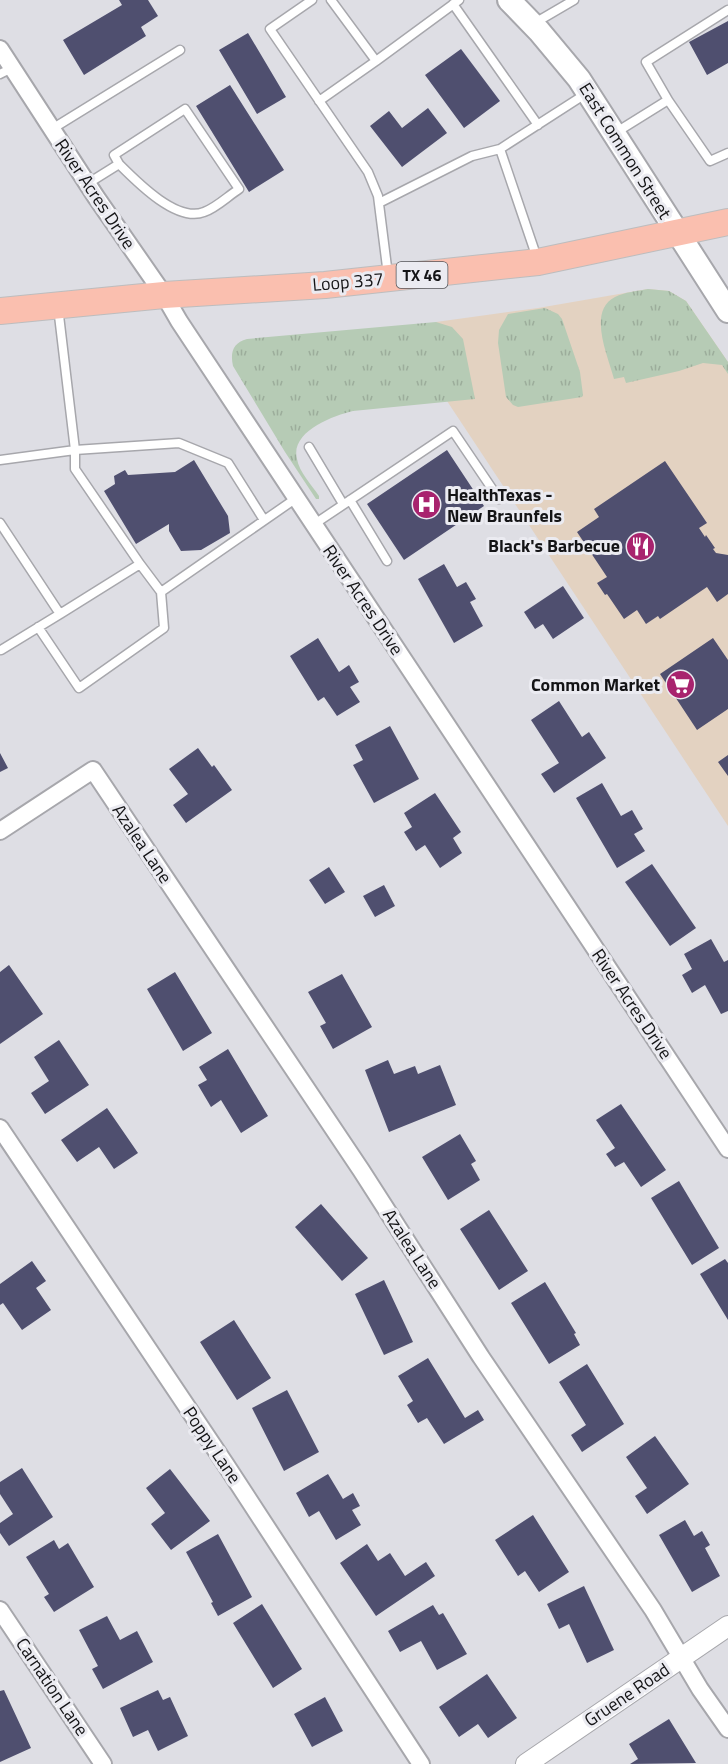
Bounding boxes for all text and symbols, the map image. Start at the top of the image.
street label: East Common Street [573,77,679,225]
street label: River Acres Drive [48,133,142,254]
road number: TX 46 [396,262,448,288]
street label: Loop 337 [311,265,385,298]
place label: HealthTexas - New Braunfels [447,481,562,529]
hospital icon: HealthTexas - New Braunfels [410,489,442,521]
restaurant icon: Black's Barbecue [625,530,657,562]
place label: Black's Barbecue [488,532,620,559]
street label: River Acres Drive [316,539,410,660]
supermarket icon: Common Market [665,669,697,701]
place label: Common Market [531,671,660,698]
street label: Azalea Lane [106,799,179,889]
street label: River Acres Drive [585,943,679,1064]
street label: Azalea Lane [376,1203,448,1294]
street label: Poppy Lane [177,1401,248,1489]
street label: Carnation Lane [9,1632,95,1741]
street label: Gruene Road [579,1656,675,1733]

